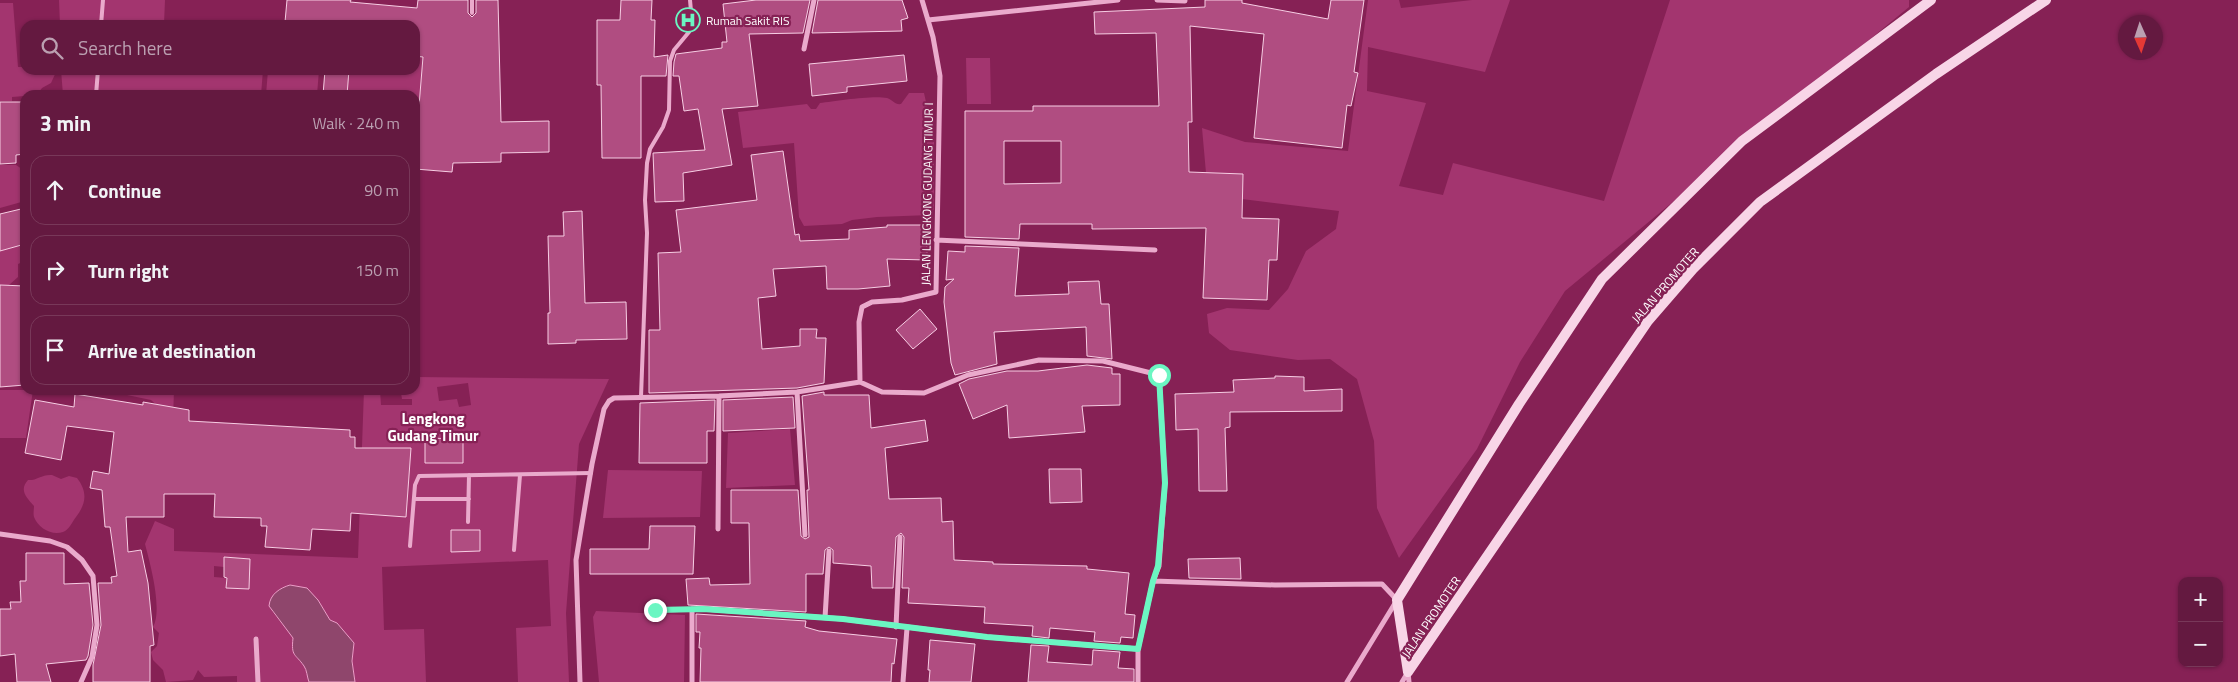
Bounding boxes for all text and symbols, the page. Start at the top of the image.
hospital icon: Rumah Sakit RIS [675,7,701,33]
place label: Rumah Sakit RIS [706,11,789,30]
north arrow [2118,15,2163,60]
search box [20,20,420,75]
text: Search here [78,33,172,62]
icon: search [38,34,66,62]
street label: JALAN LENGKONG GUDANG TIMUR I [916,102,938,286]
text: 3 min [40,107,91,139]
text: Walk · 240 m [312,111,400,135]
icon: ahead [41,176,69,204]
text: Continue [88,176,161,205]
text: 90 m [364,178,399,202]
street label: JALAN PROMOTER [1627,243,1703,327]
icon: right [41,256,69,284]
text: Turn right [88,256,169,285]
text: 150 m [355,258,399,282]
icon: arrive [41,336,69,364]
text: Arrive at destination [88,336,256,365]
route start [1148,364,1171,387]
district label: Lengkong Gudang Timur [387,407,479,447]
street label: JALAN PROMOTER [1397,572,1465,662]
map controls [2178,577,2223,667]
button: + [2178,577,2223,622]
route end [644,599,667,622]
button: − [2178,622,2223,667]

